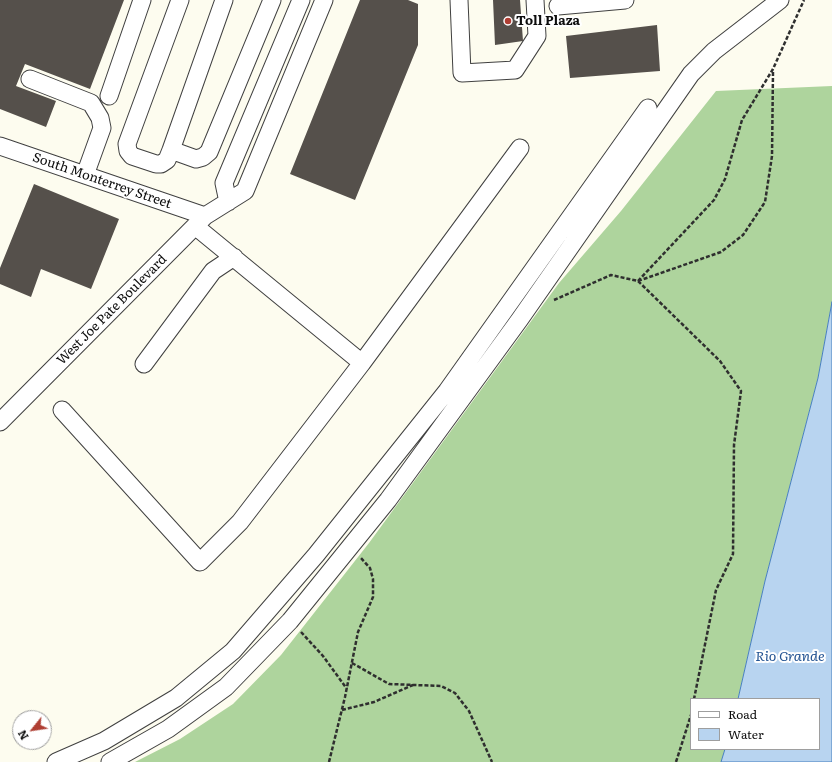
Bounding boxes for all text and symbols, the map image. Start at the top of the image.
place label: Toll Plaza [516,13,580,29]
marker: Toll Plaza [503,16,513,26]
street label: South Monterrey Street [30,150,174,212]
street label: West Joe Pate Boulevard [54,252,170,368]
water label: Rio Grande [755,649,825,665]
legend [690,698,820,750]
text: Road [728,705,757,723]
north arrow [12,710,52,750]
text: Water [728,725,764,743]
text: N [13,728,32,744]

